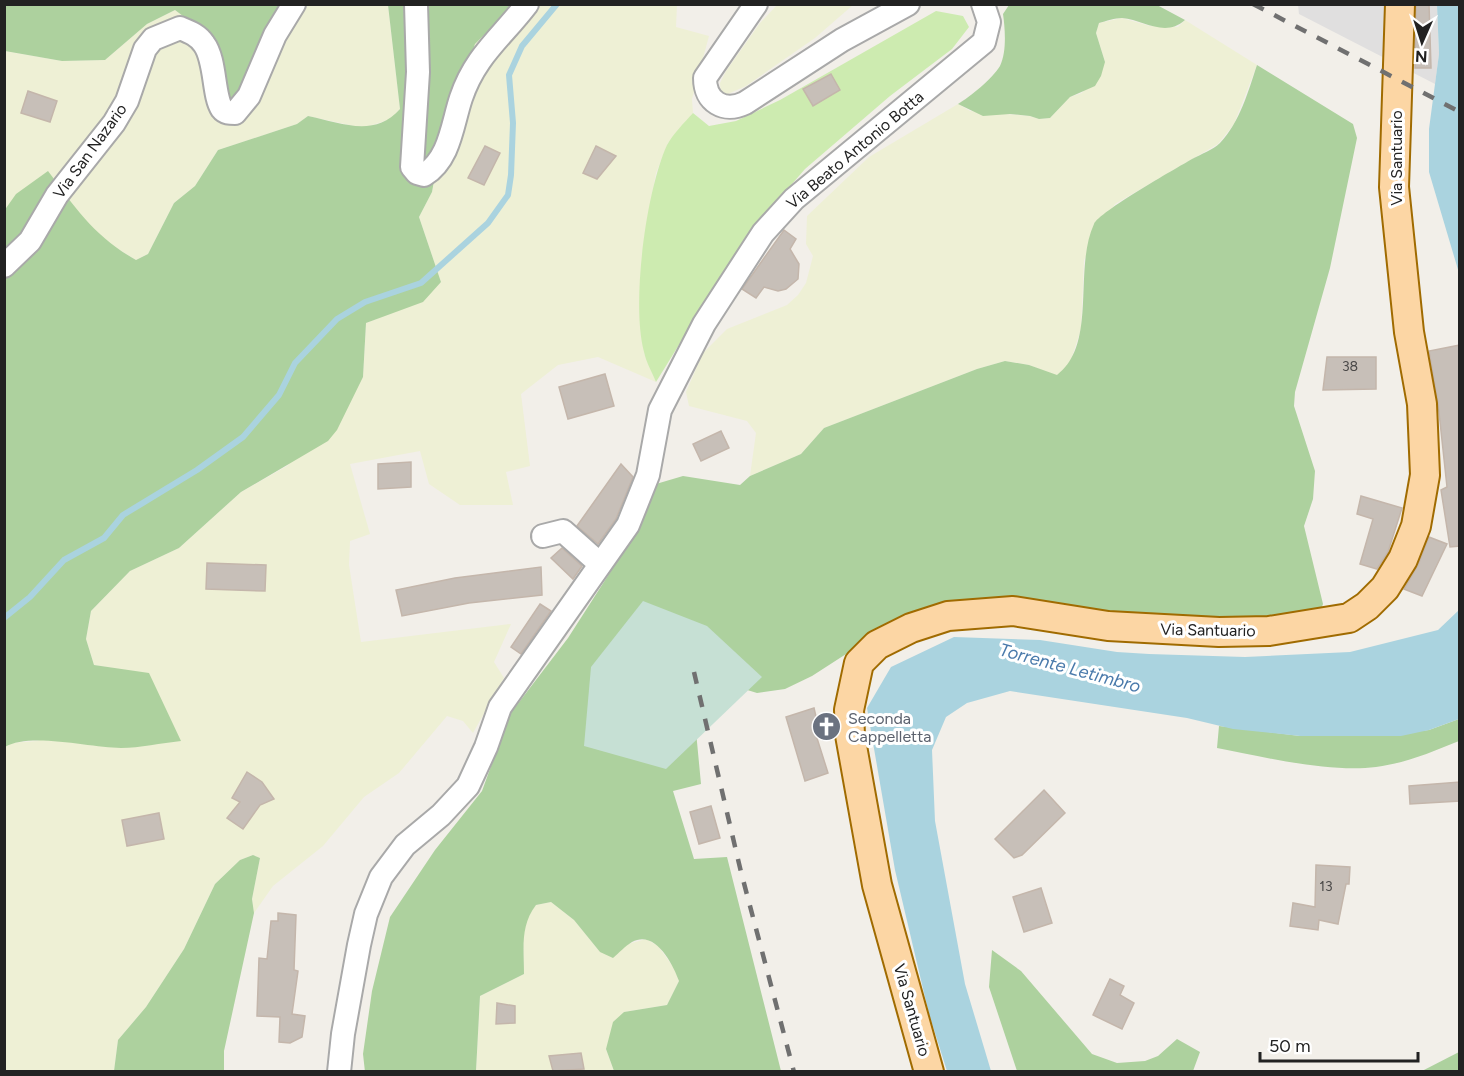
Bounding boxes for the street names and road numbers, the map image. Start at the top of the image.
street label: Via Beato Antonio Botta [783,87,927,213]
street label: Via San Nazario [49,100,131,202]
street label: Via Santuario [1387,110,1406,206]
street label: Via Santuario [1160,620,1256,640]
street label: Via Santuario [890,962,934,1058]

